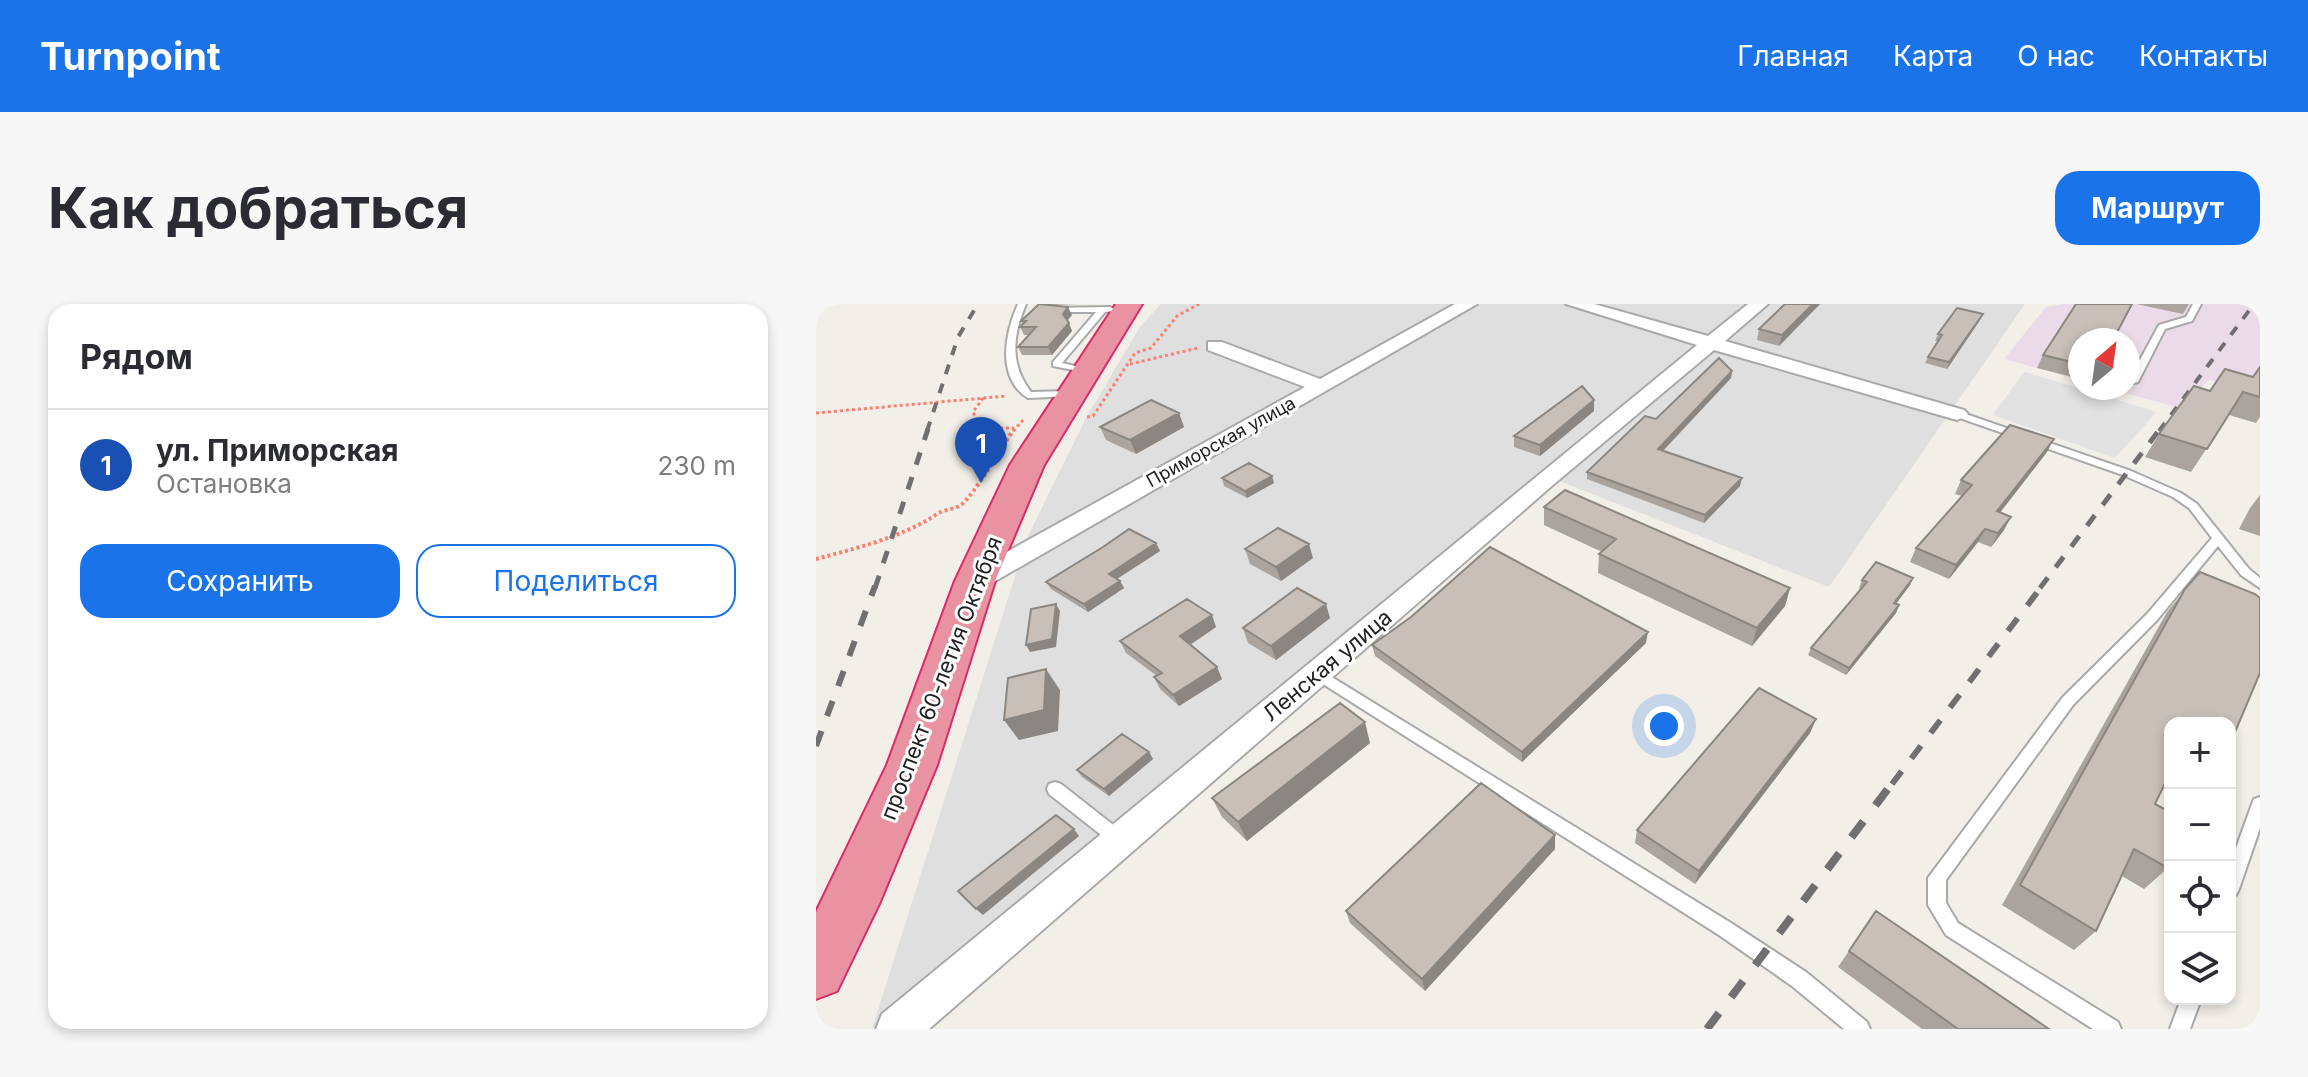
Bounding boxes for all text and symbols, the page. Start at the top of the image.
text: Turnpoint [40,33,221,79]
text: Главная [1737,39,1849,73]
text: Карта [1893,39,1973,73]
text: О нас [2017,39,2095,73]
text: Контакты [2139,39,2268,73]
button: Маршрут [2055,171,2260,245]
text: Как добраться [48,174,468,242]
north arrow [2068,328,2140,400]
text: Рядом [80,336,193,377]
street label: Приморская улица [1143,392,1299,491]
pin: 1 [955,417,1007,483]
text: ул. Приморская [156,432,399,468]
text: 1 [100,450,112,481]
text: 230 m [658,450,736,481]
text: Остановка [156,468,292,499]
street label: проспект 60-летия Октября [875,533,1007,823]
button: Сохранить [80,544,400,618]
button: Поделиться [416,544,736,618]
street label: Ленская улица [1257,604,1397,726]
your location [1644,706,1684,746]
map controls [2164,717,2236,1005]
button: + [2164,717,2236,789]
button: − [2164,789,2236,861]
button: locate [2164,861,2236,933]
button: layers [2164,933,2236,1005]

